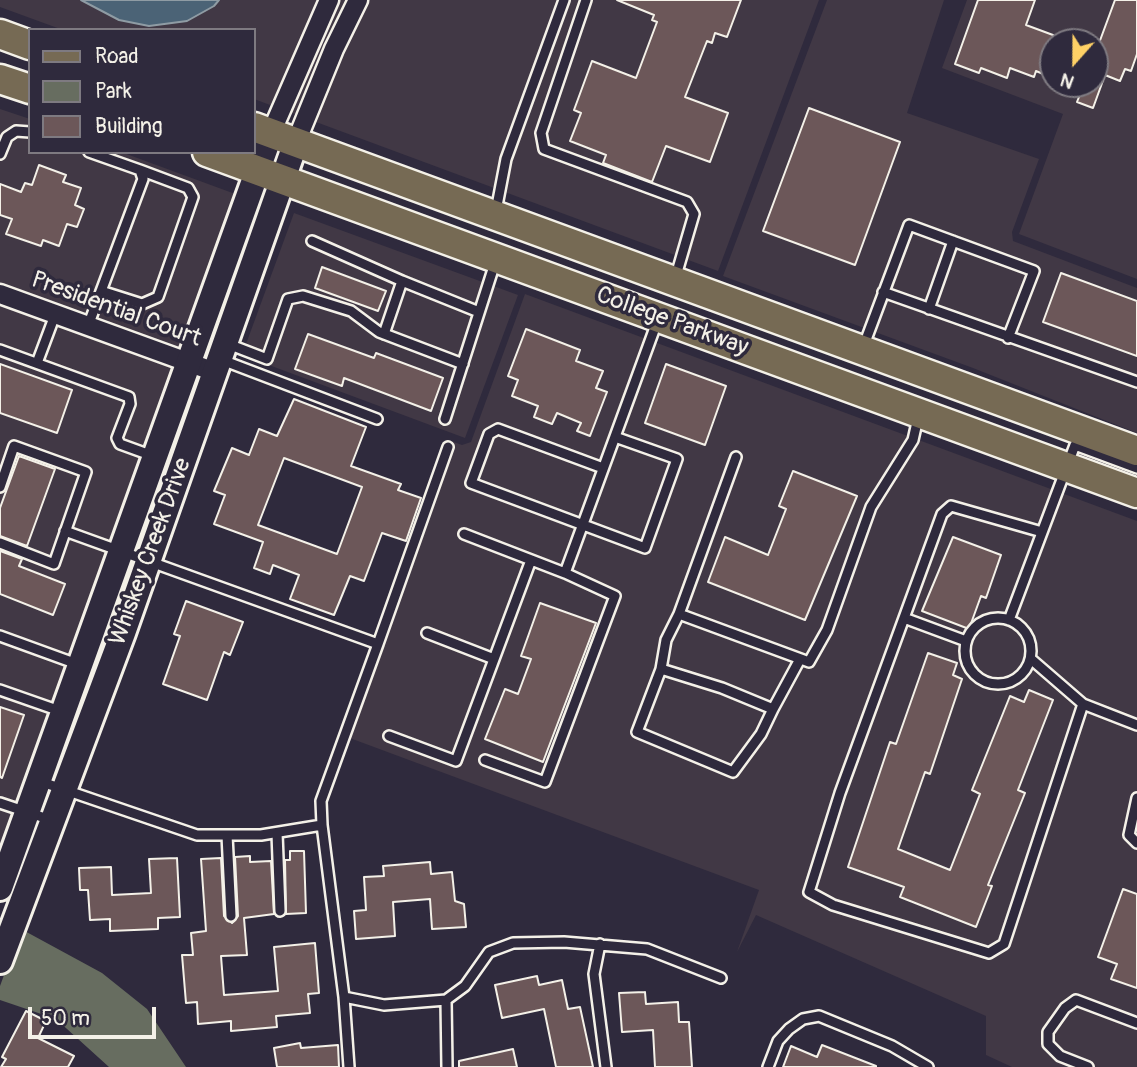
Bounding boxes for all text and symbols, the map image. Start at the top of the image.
legend [28,28,256,154]
north arrow [1039,28,1109,98]
text: Road [95,43,139,70]
text: N [1057,67,1078,94]
text: Park [95,78,132,105]
text: Building [95,113,162,140]
street label: Presidential Court [27,266,205,354]
street label: College Parkway [592,281,752,363]
street label: Whiskey Creek Drive [104,454,198,650]
scale bar [32,993,159,1038]
text: 50 m [41,1005,90,1032]

